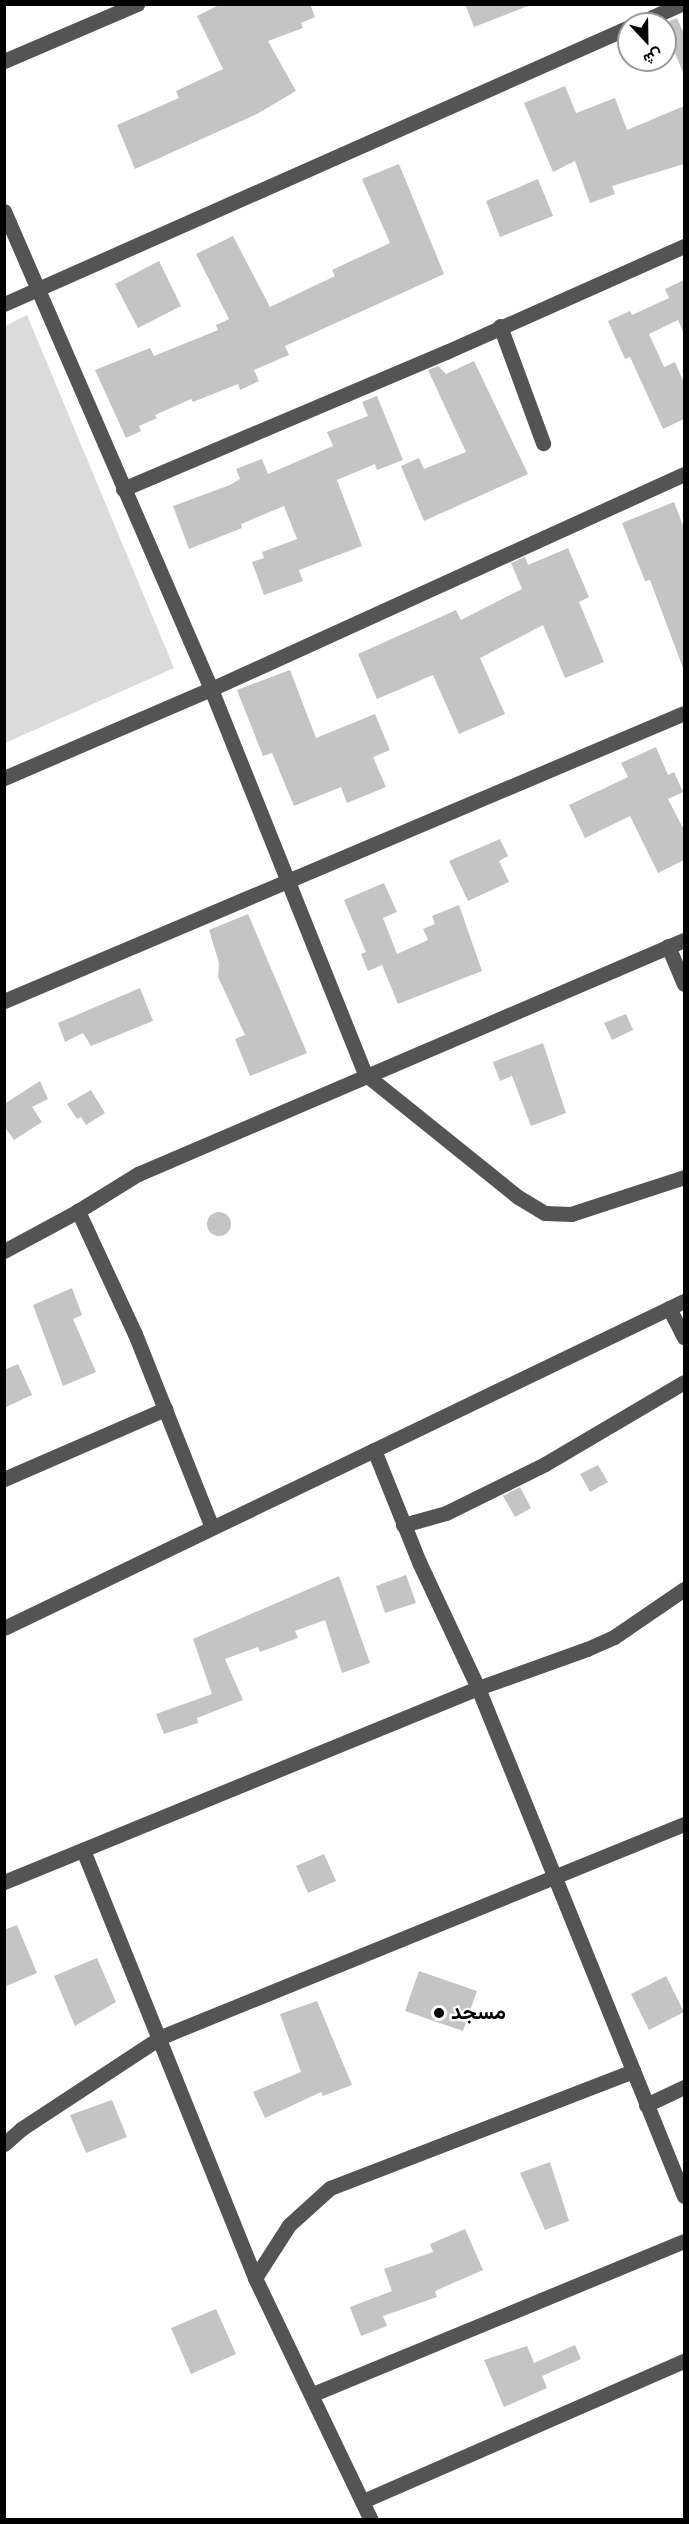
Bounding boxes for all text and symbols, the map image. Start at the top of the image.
north arrow [617,12,677,72]
text: ش [641,46,665,68]
place label: مسجد [451,2000,506,2026]
marker: مسجد [432,2006,446,2020]

